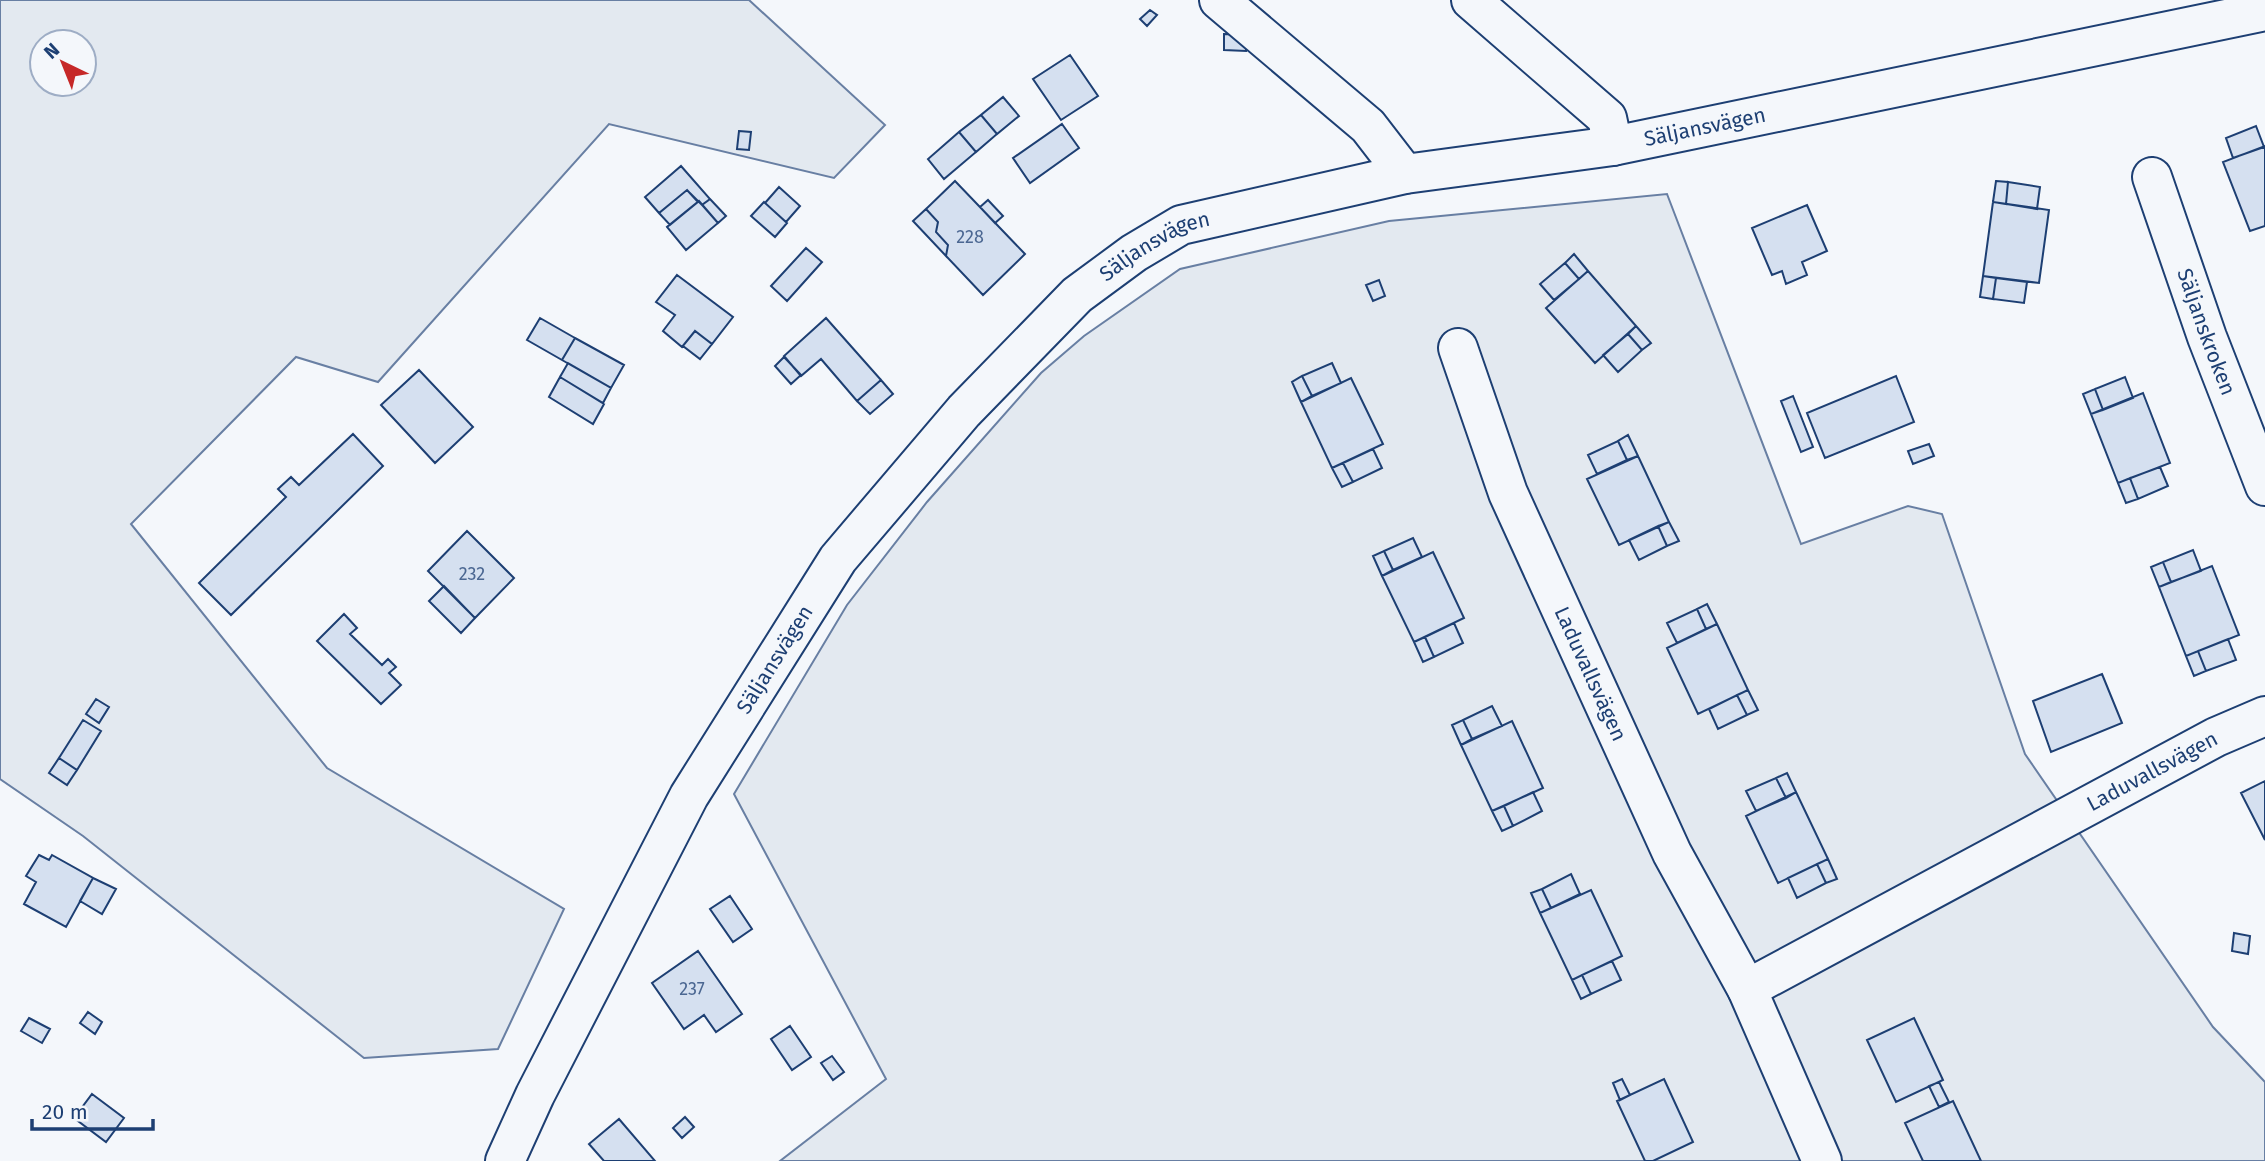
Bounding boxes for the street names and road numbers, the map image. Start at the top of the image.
street label: Säljansvägen [1642,102,1768,152]
street label: Säljansvägen [1094,206,1212,287]
street label: Säljanskroken [2171,265,2241,399]
street label: Säljansvägen [731,600,819,719]
street label: Laduvallsvägen [1548,602,1632,745]
street label: Laduvallsvägen [2082,725,2222,817]

